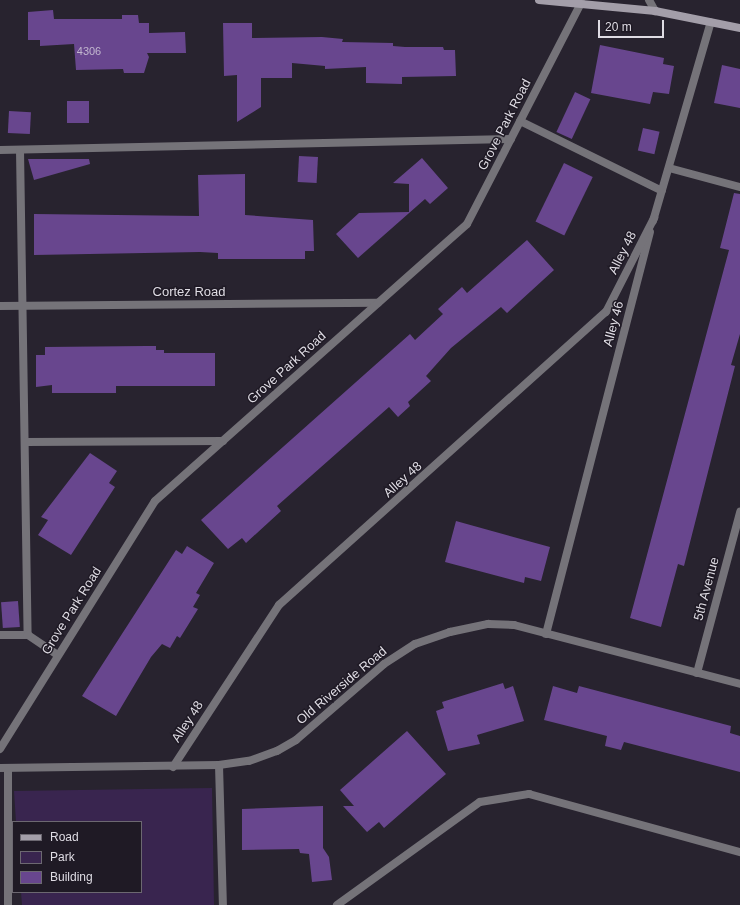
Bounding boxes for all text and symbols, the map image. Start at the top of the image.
scale bar [600,12,666,38]
text: 20 m [605,20,632,34]
house number: 4306 [77,44,101,58]
street label: Grove Park Road [475,77,535,173]
street label: Alley 48 [606,229,640,277]
street label: Cortez Road [153,284,225,300]
street label: Alley 46 [600,300,628,348]
street label: Grove Park Road [244,329,330,407]
street label: Alley 48 [381,459,425,501]
street label: 5th Avenue [691,555,723,623]
street label: Grove Park Road [39,564,105,658]
street label: Old Riverside Road [294,644,390,728]
street label: Alley 48 [169,698,207,746]
legend [12,821,142,893]
text: Road [50,830,79,844]
text: Park [50,850,75,864]
text: Building [50,870,93,884]

